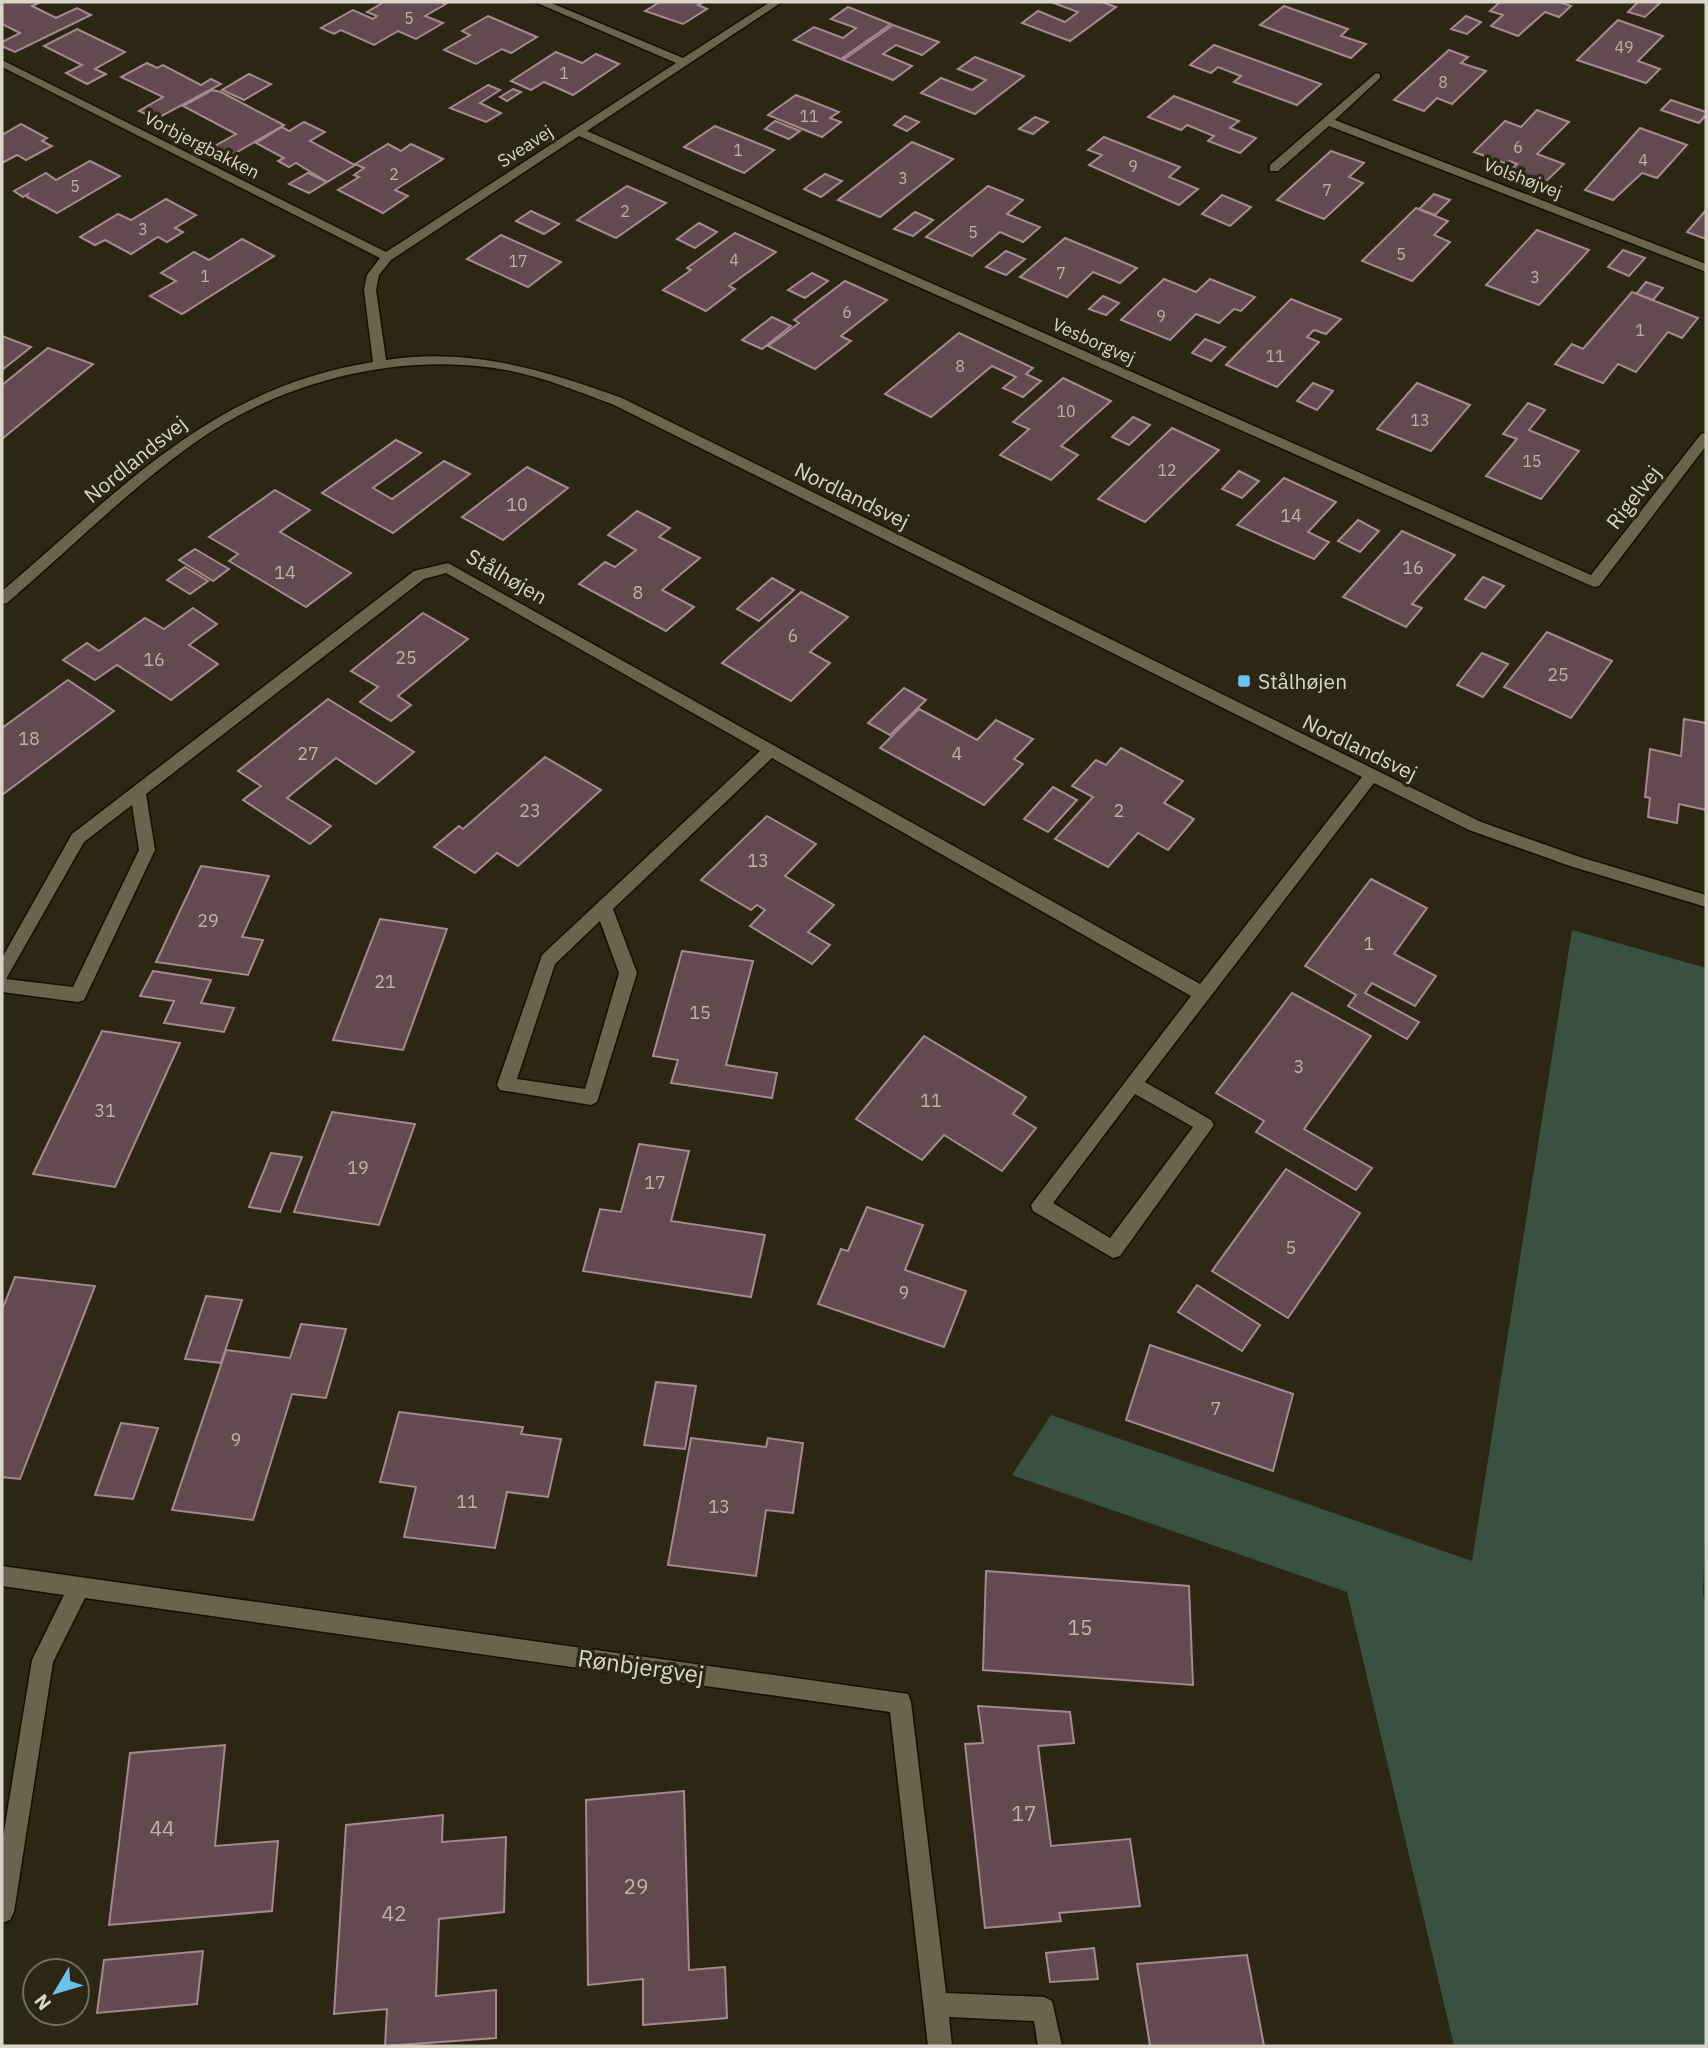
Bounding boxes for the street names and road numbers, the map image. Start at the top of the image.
street label: Vorbjergbakken [140,106,264,184]
street label: Sveavej [493,120,557,172]
street label: Volshøjvej [1480,153,1566,203]
street label: Vesborgvej [1049,313,1139,369]
street label: Nordlandsvej [78,409,192,509]
street label: Nordlandsvej [790,455,914,535]
street label: Rigelvej [1599,459,1667,535]
street label: Stålhøjen [461,542,553,610]
street label: Nordlandsvej [1298,707,1422,787]
street label: Rønbjergvej [576,1641,706,1691]

